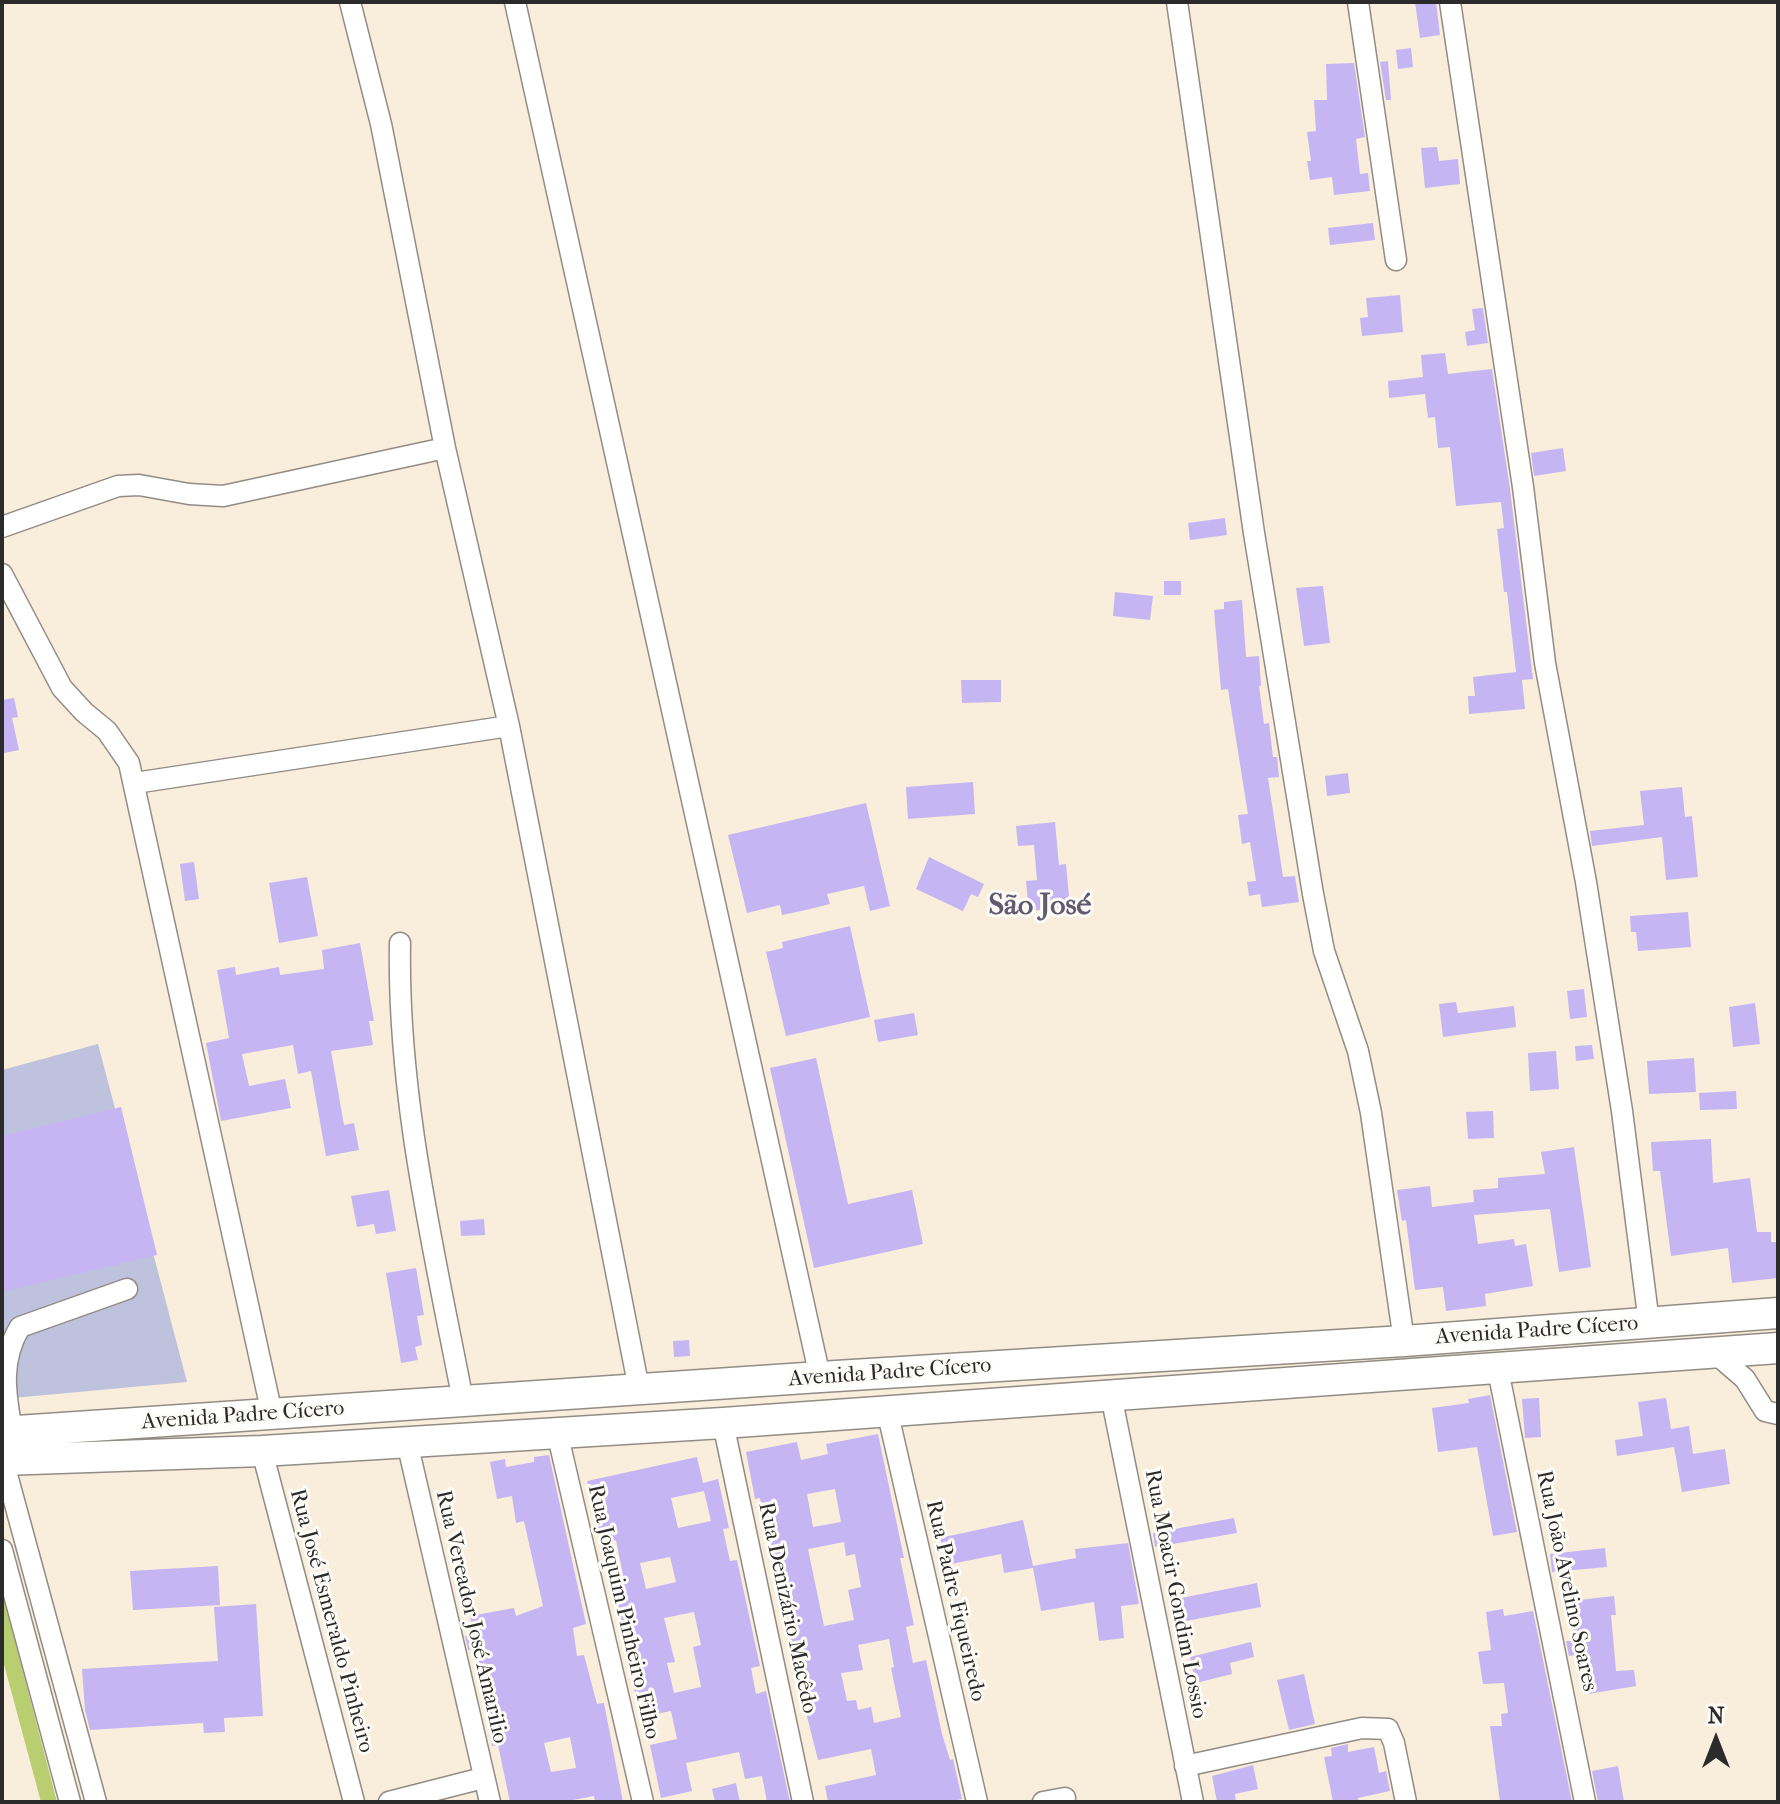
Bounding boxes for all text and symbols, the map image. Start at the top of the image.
district label: São José [989,889,1091,925]
street label: Avenida Padre Cícero [1435,1311,1639,1351]
street label: Avenida Padre Cícero [788,1353,992,1393]
street label: Avenida Padre Cícero [141,1396,345,1436]
street label: Rua Moacir Gondim Lossio [1138,1467,1212,1721]
street label: Rua João Avelino Soares [1530,1468,1602,1694]
street label: Rua Joaquim Pinheiro Filho [581,1482,665,1742]
street label: Rua José Esmeraldo Pinheiro [283,1486,379,1756]
street label: Rua Vereador José Amarilio [429,1488,513,1746]
street label: Rua Padre Fiqueiredo [919,1498,991,1704]
street label: Rua Denizário Macêdo [752,1500,822,1716]
north arrow [1676,1700,1756,1780]
text: N [1708,1703,1724,1729]

